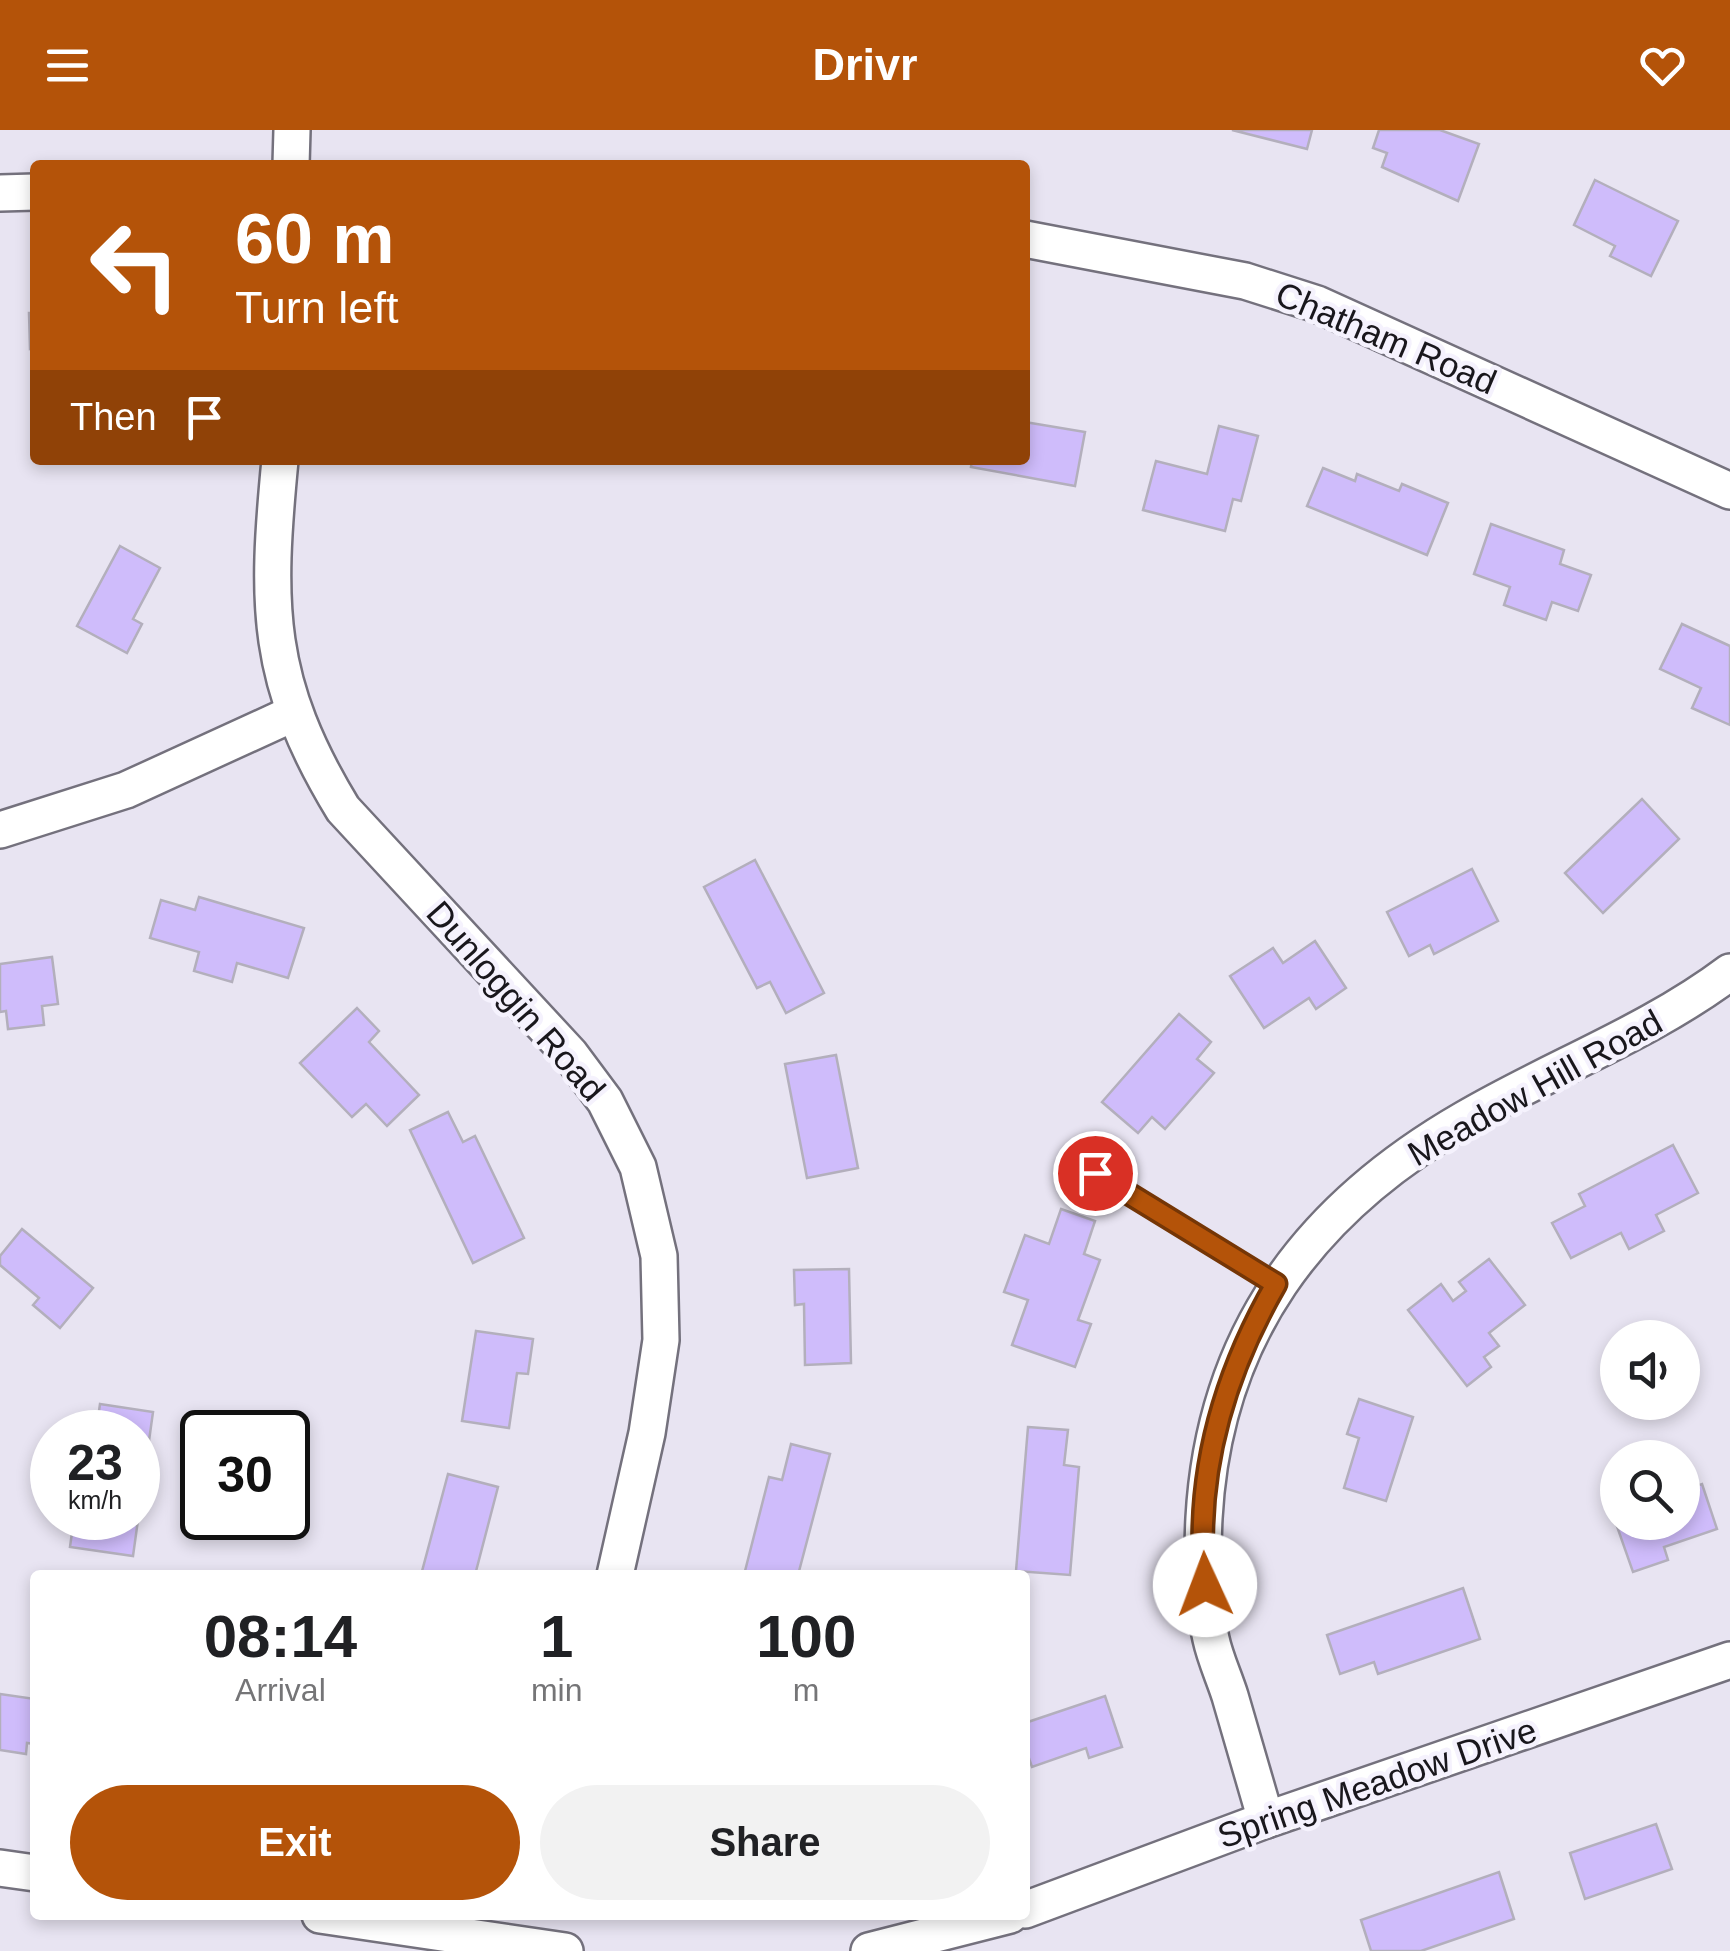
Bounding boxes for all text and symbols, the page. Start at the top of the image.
icon: menu [40,38,95,93]
icon: heart [1635,38,1690,93]
text: Drivr [812,39,918,90]
icon: left [70,200,200,330]
text: 60 m [235,200,395,278]
street label: Chatham Road [1270,274,1502,401]
text: Turn left [235,282,398,333]
icon: arrive [177,390,232,445]
text: Then [70,396,157,438]
street label: Dunloggin Road [419,893,613,1108]
street label: Meadow Hill Road [1401,1002,1668,1173]
pin [1053,1131,1138,1216]
icon: arrive [1068,1146,1123,1201]
map controls [1600,1320,1700,1540]
button: sound [1600,1320,1700,1420]
speed limit sign: 30 [180,1410,310,1540]
text: 23 [67,1435,123,1491]
button: search [1600,1440,1700,1540]
text: km/h [68,1486,122,1514]
position arrow [1153,1533,1257,1637]
text: 08:14 [204,1603,357,1670]
text: 1 [540,1603,573,1670]
text: 100 [756,1603,856,1670]
text: Arrival [235,1672,326,1708]
text: min [531,1672,582,1708]
text: m [793,1672,820,1708]
street label: Spring Meadow Drive [1212,1710,1541,1855]
button: Exit [70,1785,520,1900]
button: Share [540,1785,990,1900]

